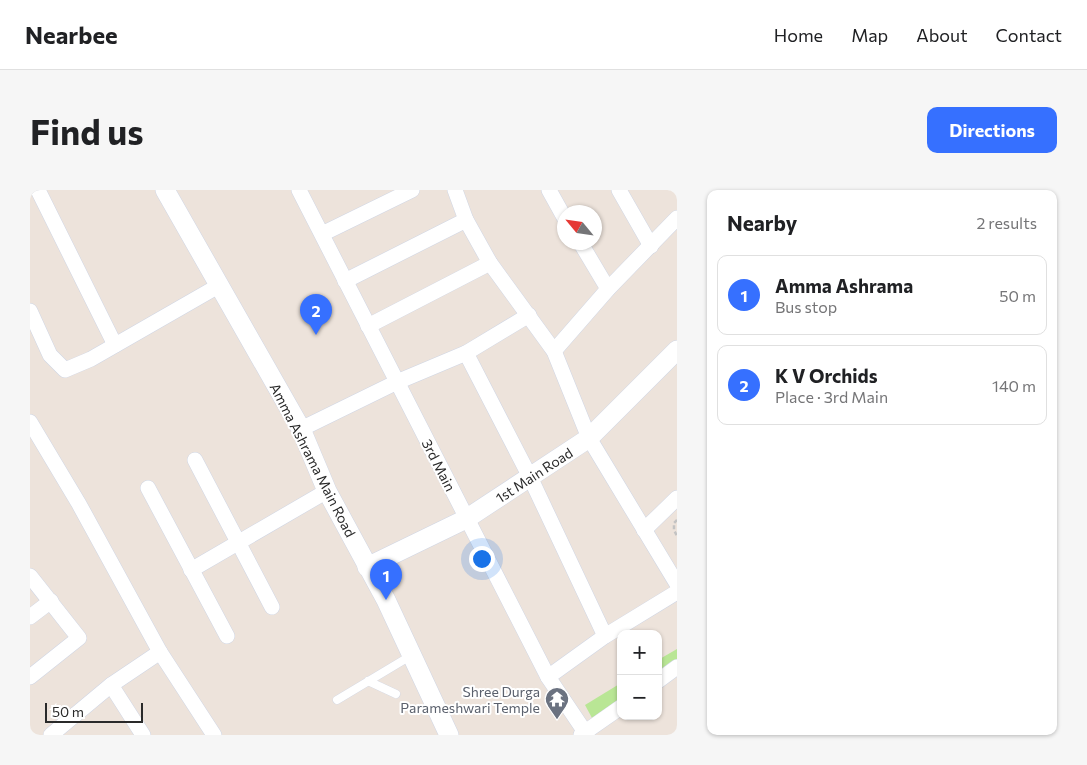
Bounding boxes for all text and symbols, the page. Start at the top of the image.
text: Nearbee [25,20,118,49]
text: Home [774,24,823,46]
text: Map [851,24,888,46]
text: About [916,24,968,46]
text: Contact [996,24,1062,46]
button: Directions [927,107,1057,153]
text: Find us [30,109,144,152]
north arrow [557,205,602,250]
text: Nearby [727,210,797,235]
text: 2 results [976,213,1037,232]
text: Amma Ashrama [775,274,913,297]
text: 1 [740,286,748,305]
text: 50 m [999,286,1036,305]
pin: 2 [300,294,332,335]
text: Bus stop [775,297,837,316]
text: K V Orchids [775,364,878,387]
text: 2 [739,376,749,395]
text: 140 m [992,376,1036,395]
street label: Amma Ashrama Main Road [267,380,359,540]
text: Place · 3rd Main [775,387,888,406]
street label: 3rd Main [419,436,459,494]
street label: 1st Main Road [492,444,576,506]
your location [469,546,495,572]
pin: 1 [370,559,402,600]
map controls [617,630,662,720]
button: + [617,630,662,675]
button: − [617,675,662,720]
place label: Shree Durga Parameshwari Temple [400,683,540,716]
temple icon: Shree Durga Parameshwari Temple [544,686,570,720]
scale bar [45,700,142,723]
text: 50 m [52,703,84,720]

